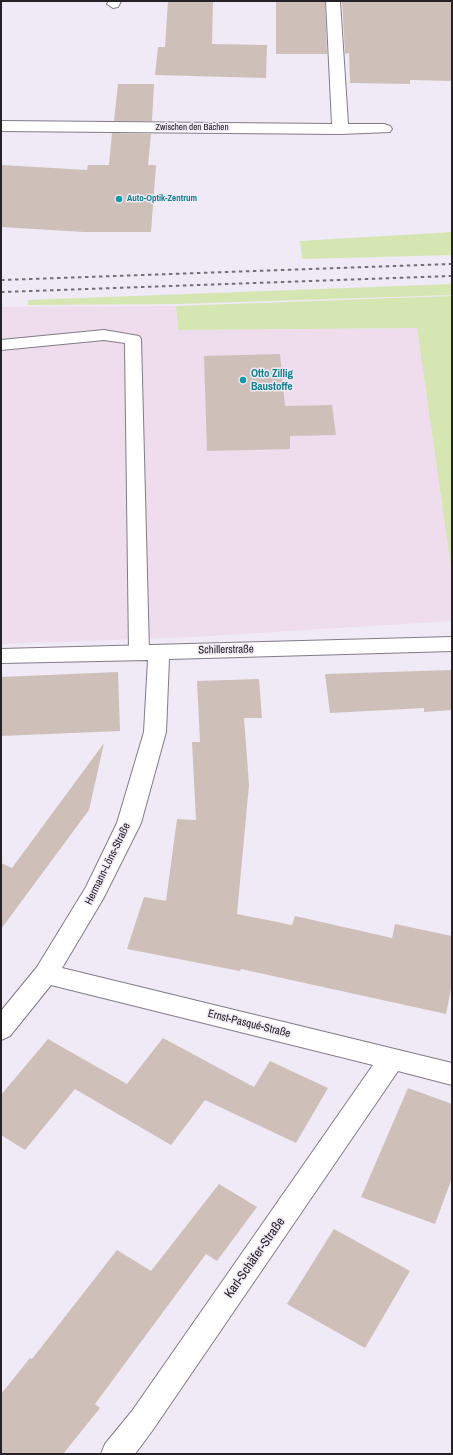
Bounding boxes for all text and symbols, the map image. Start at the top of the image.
street label: Zwischen den Bächen [155,123,229,133]
marker: Auto-Optik-Zentrum [114,194,124,204]
place label: Auto-Optik-Zentrum [127,194,197,204]
place label: Otto Zillig Baustoffe [251,367,293,393]
marker: Otto Zillig Baustoffe [238,375,248,385]
street label: Schillerstraße [198,643,254,657]
street label: Hermann-Löns-Straße [82,821,134,907]
street label: Ernst-Pasqué-Straße [206,1007,292,1041]
street label: Karl-Schäfer-Straße [221,1215,289,1301]

